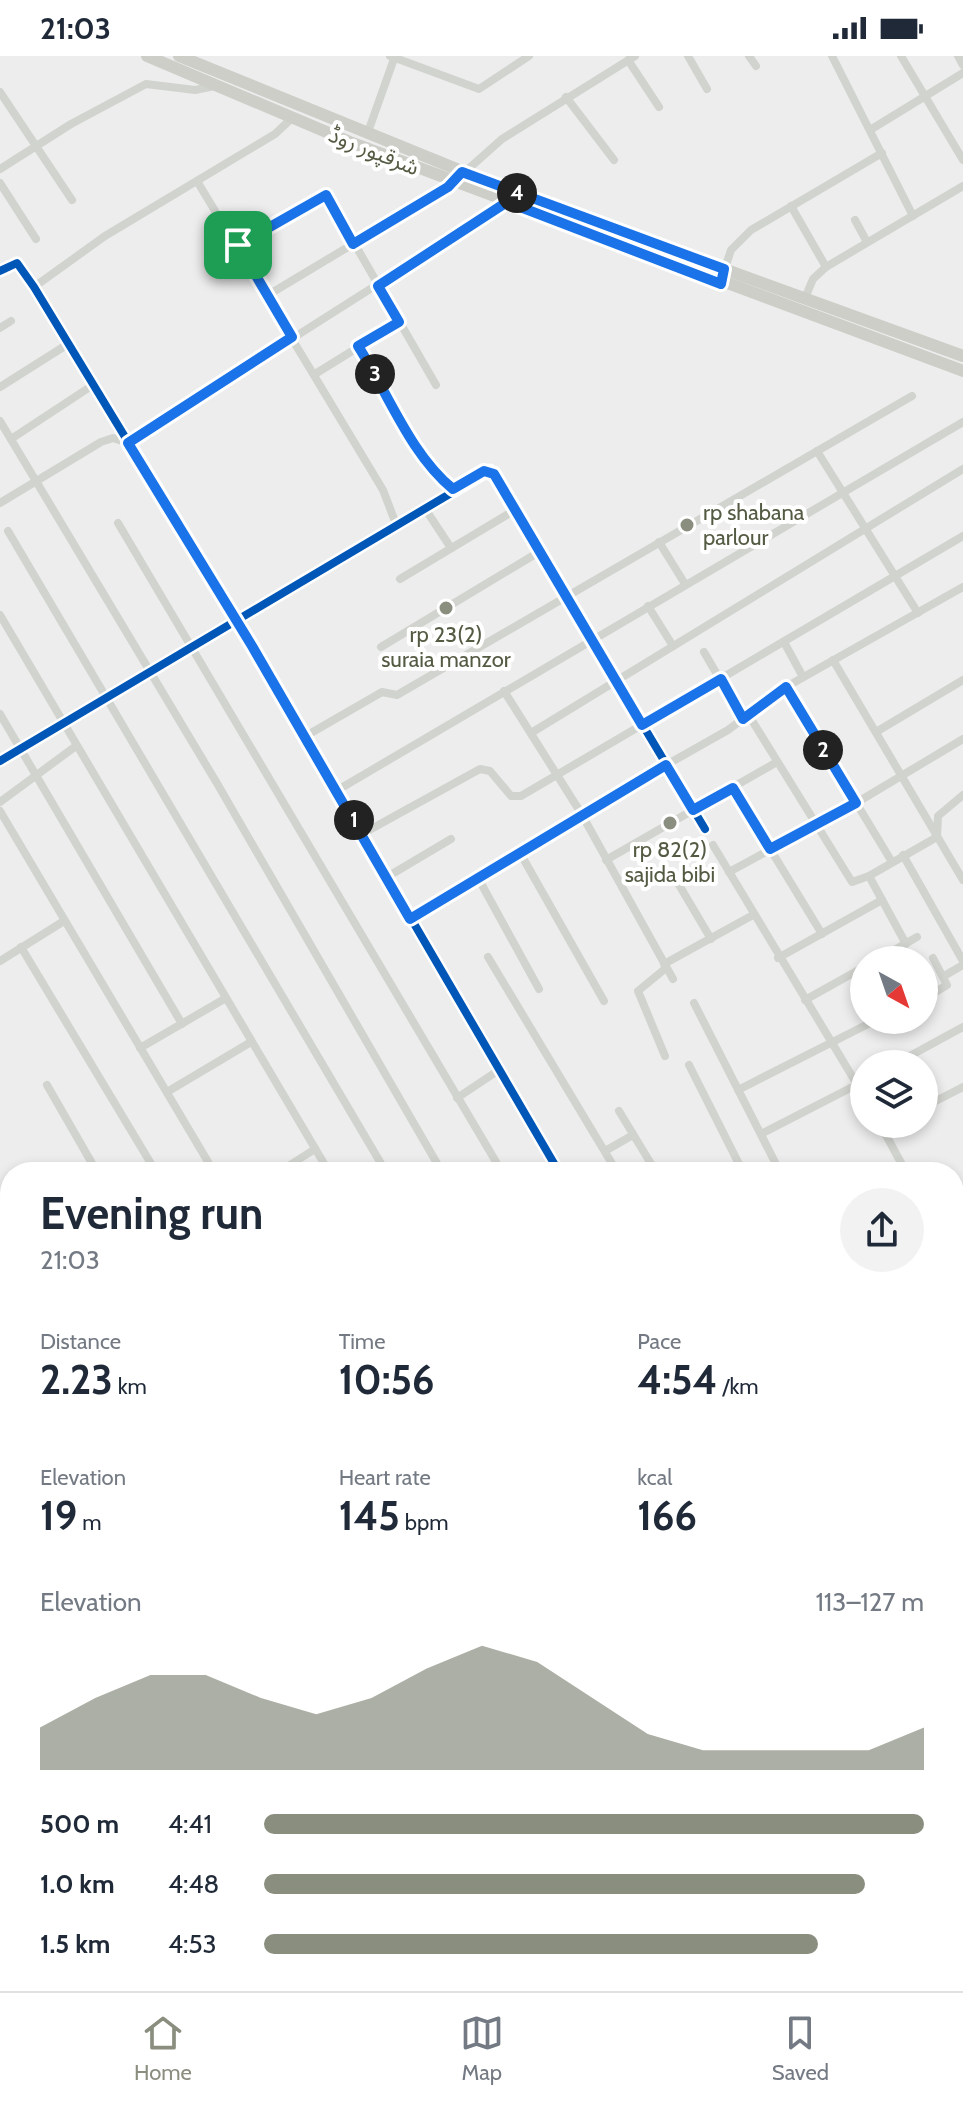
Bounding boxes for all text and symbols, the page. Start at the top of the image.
text: 21:03 [40,10,111,47]
street label: شرقپور روڈ [324,121,423,182]
pin: 4 [497,173,537,213]
text: 4 [510,179,524,206]
pin [204,211,272,279]
icon: arrive [216,223,260,267]
pin: 3 [355,354,395,394]
text: 3 [369,360,381,387]
place label: rp shabana parlour [703,499,805,551]
marker: rp shabana parlour [678,516,696,534]
marker: rp 23(2) suraia manzor [437,599,455,617]
place label: rp 23(2) suraia manzor [381,621,511,673]
pin: 2 [803,730,843,770]
text: 2 [817,736,829,763]
pin: 1 [334,800,374,840]
text: 1 [350,806,358,833]
marker: rp 82(2) sajida bibi [661,814,679,832]
place label: rp 82(2) sajida bibi [625,836,715,888]
north arrow [850,946,938,1034]
map controls [850,946,938,1138]
button: layers [850,1050,938,1138]
text: Evening run [40,1187,263,1240]
button: share [840,1188,924,1272]
text: 21:03 [40,1244,100,1276]
text: Distance [40,1328,121,1355]
text: Time [339,1328,385,1355]
text: Pace [637,1328,681,1355]
text: 2.23 [40,1355,113,1404]
text: 10:56 [339,1355,435,1404]
text: 4:54 [637,1355,717,1404]
text: km [113,1373,147,1400]
text: /km [717,1373,759,1400]
text: Elevation [40,1464,126,1491]
text: Heart rate [339,1464,431,1491]
text: kcal [637,1464,672,1491]
text: 19 [40,1491,77,1540]
text: 145 [339,1491,400,1540]
text: 166 [637,1491,697,1540]
text: m [77,1509,102,1536]
text: bpm [400,1509,448,1536]
text: Elevation [40,1586,142,1618]
text: 113–127 m [815,1586,924,1618]
text: 500 m [40,1808,119,1840]
text: 4:41 [168,1808,212,1840]
text: 1.0 km [40,1868,115,1900]
text: 4:48 [168,1868,219,1900]
text: 1.5 km [40,1928,110,1960]
text: 4:53 [168,1928,217,1960]
tab: Home [134,2011,192,2086]
tab: Map [460,2011,504,2086]
tab: Saved [772,2011,829,2086]

